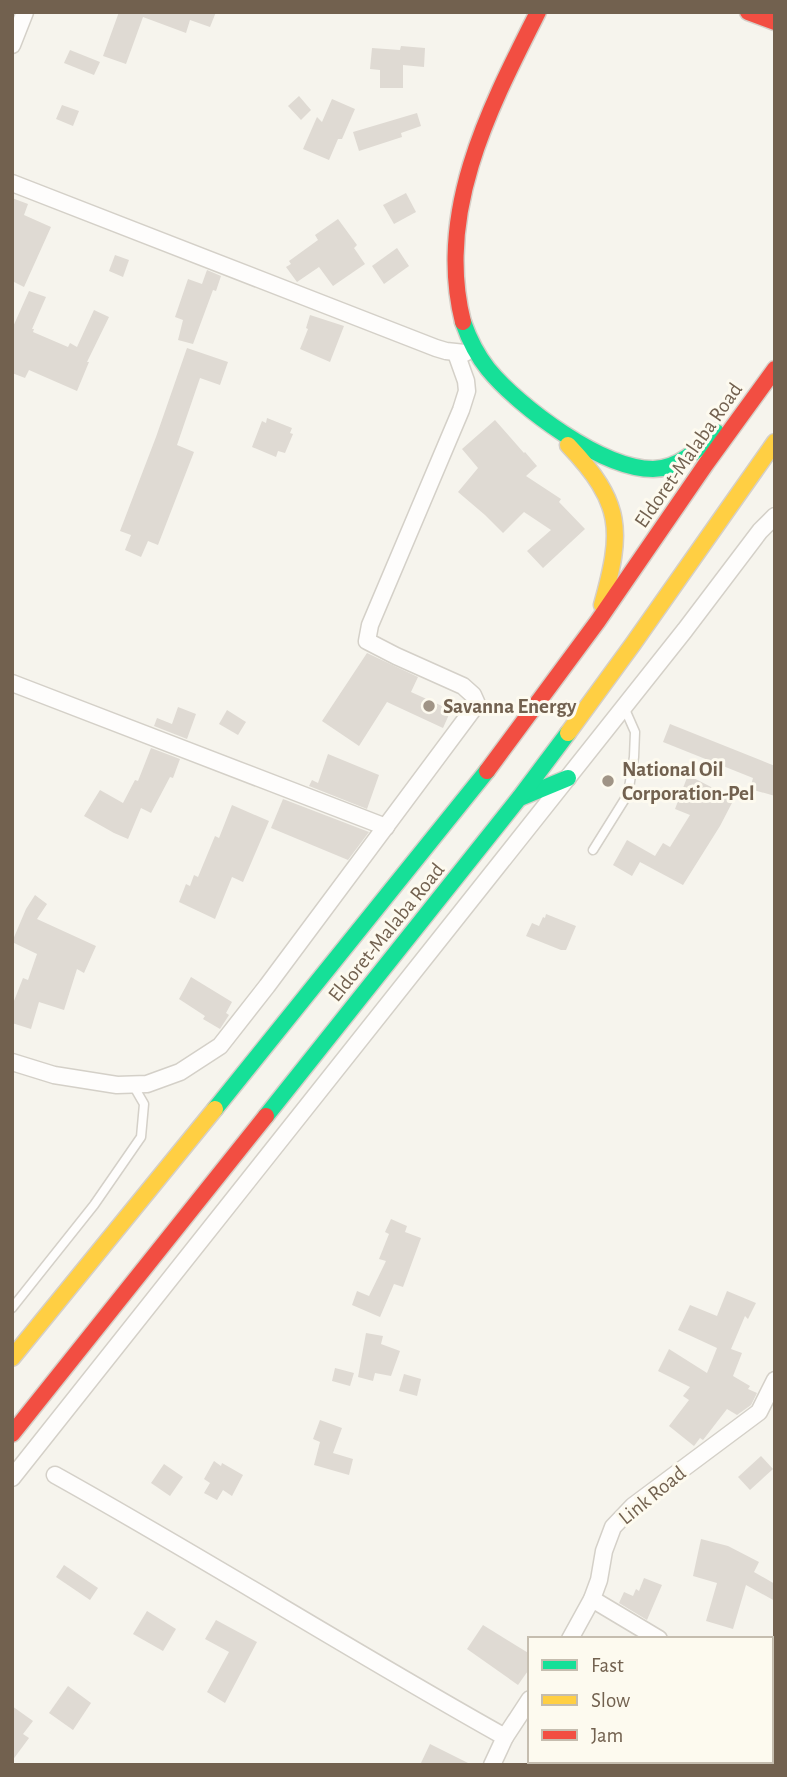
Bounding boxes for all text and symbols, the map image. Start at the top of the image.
street label: Eldoret-Malaba Road [631,379,746,532]
place label: Savanna Energy [443,696,577,717]
marker: Savanna Energy [421,698,437,714]
place label: National Oil Corporation-Pel [622,759,754,804]
marker: National Oil Corporation-Pel [600,773,616,789]
street label: Eldoret-Malaba Road [324,859,449,1006]
street label: Link Road [615,1462,690,1529]
legend [528,1637,773,1763]
text: Fast [591,1655,624,1676]
text: Slow [591,1690,630,1711]
text: Jam [591,1725,623,1746]

